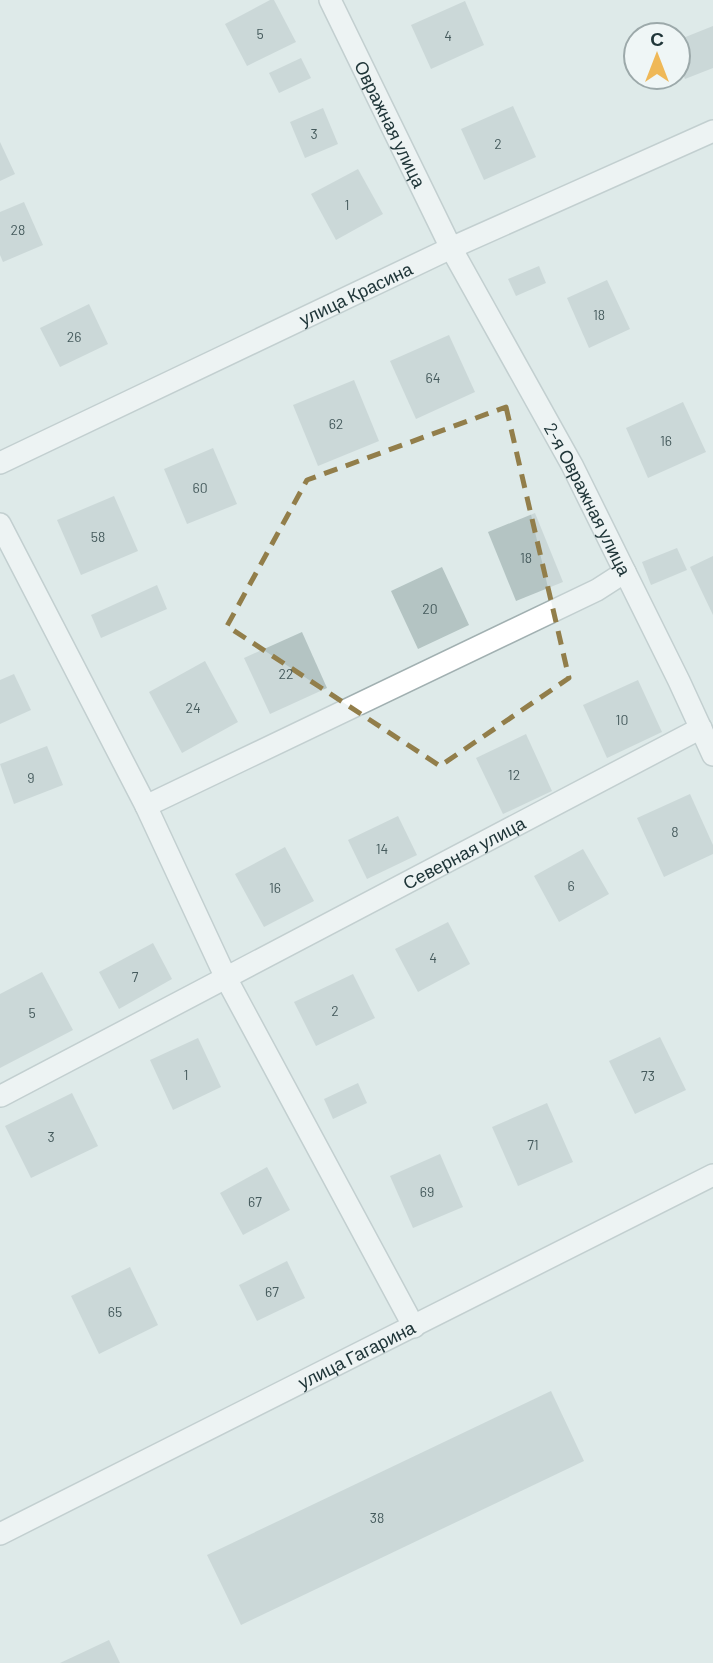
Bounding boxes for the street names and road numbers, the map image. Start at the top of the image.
street label: Овражная улица [350,57,431,192]
street label: улица Красина [296,257,417,330]
street label: 2-я Овражная улица [540,419,636,580]
street label: Северная улица [399,811,530,894]
street label: улица Гагарина [294,1315,419,1393]

